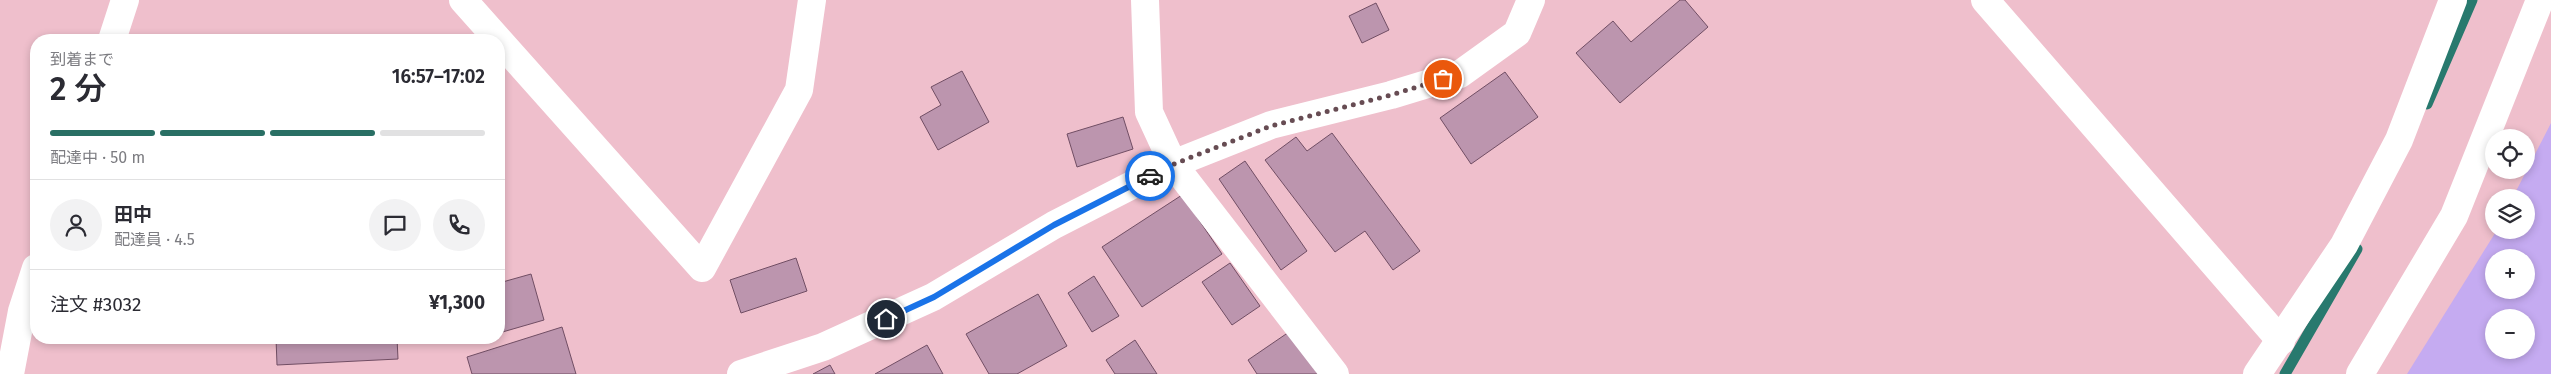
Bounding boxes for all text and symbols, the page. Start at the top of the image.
text: 到着まで [50,50,114,69]
pin [1422,58,1464,100]
text: 16:57–17:02 [392,65,485,88]
icon: bag [1429,65,1457,93]
text: 2 分 [50,70,106,108]
map controls [2485,129,2535,359]
button: locate [2485,129,2535,179]
text: 配達中 · 50 m [50,148,145,167]
courier [1125,151,1175,201]
icon: car [1136,162,1164,190]
button: layers [2485,189,2535,239]
button: person [50,199,102,251]
button: chat [369,199,421,251]
button: phone [433,199,485,251]
text: 田中 [114,203,152,226]
text: 配達員 · 4.5 [114,230,195,249]
button: + [2485,249,2535,299]
text: ¥1,300 [429,291,485,314]
text: 注文 #3032 [50,293,141,316]
pin [865,298,907,340]
icon: home [872,305,900,333]
button: − [2485,309,2535,359]

